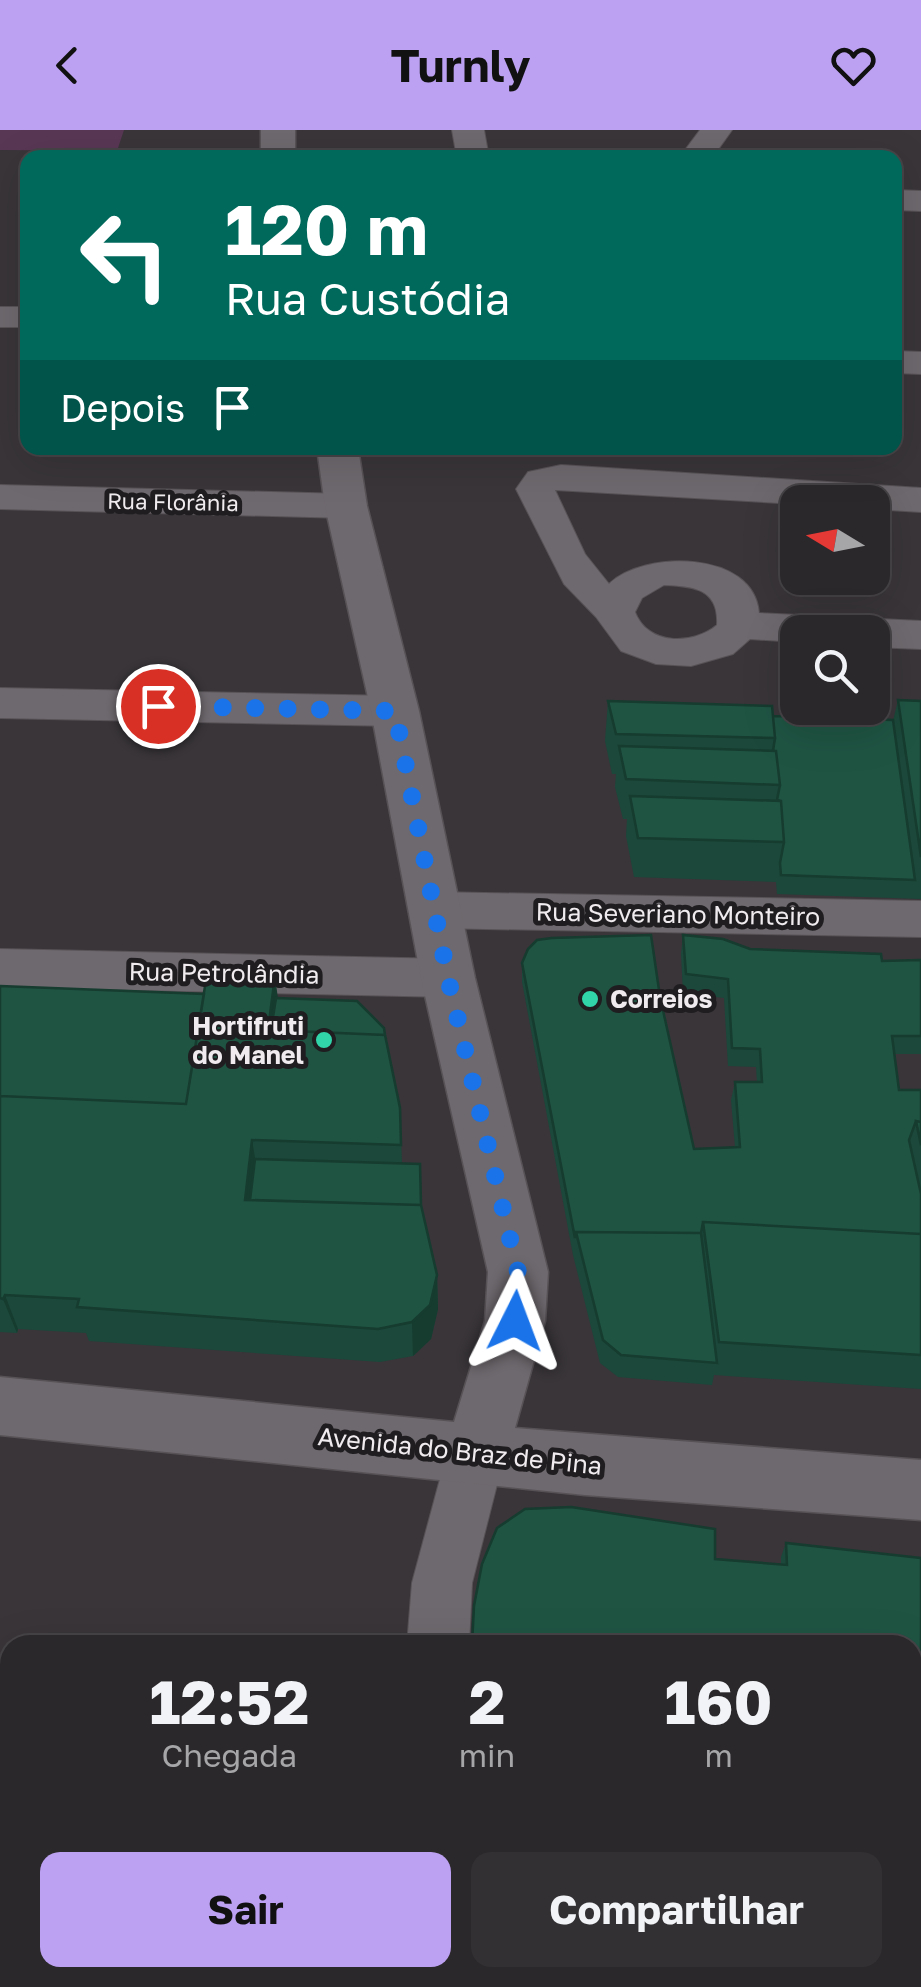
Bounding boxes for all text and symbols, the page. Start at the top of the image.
icon: back [40,38,95,93]
text: Turnly [390,38,531,92]
icon: heart [826,38,881,93]
text: 120 m [225,186,428,270]
icon: left [60,190,190,320]
text: Rua Custódia [225,271,510,325]
icon: arrive [205,380,260,435]
text: Depois [60,385,185,430]
north arrow [780,485,890,595]
map controls [780,485,890,725]
street label: Rua Florânia [107,487,239,516]
button: search [780,615,890,725]
pin [116,664,201,749]
icon: arrive [131,679,186,734]
street label: Rua Severiano Monteiro [535,896,821,931]
street label: Rua Petrolândia [128,955,320,990]
place label: Correios [610,983,712,1014]
marker: Correios [579,988,601,1010]
place label: Hortifruti do Manel [192,1010,304,1070]
marker: Hortifruti do Manel [313,1029,335,1051]
position arrow [463,1269,567,1373]
street label: Avenida do Braz de Pina [316,1420,604,1481]
text: 12:52 [149,1665,309,1737]
text: 2 [469,1665,505,1737]
text: 160 [665,1665,773,1737]
text: Chegada [162,1736,297,1774]
text: min [459,1736,515,1774]
text: m [704,1736,733,1774]
button: Sair [40,1852,451,1967]
button: Compartilhar [471,1852,882,1967]

